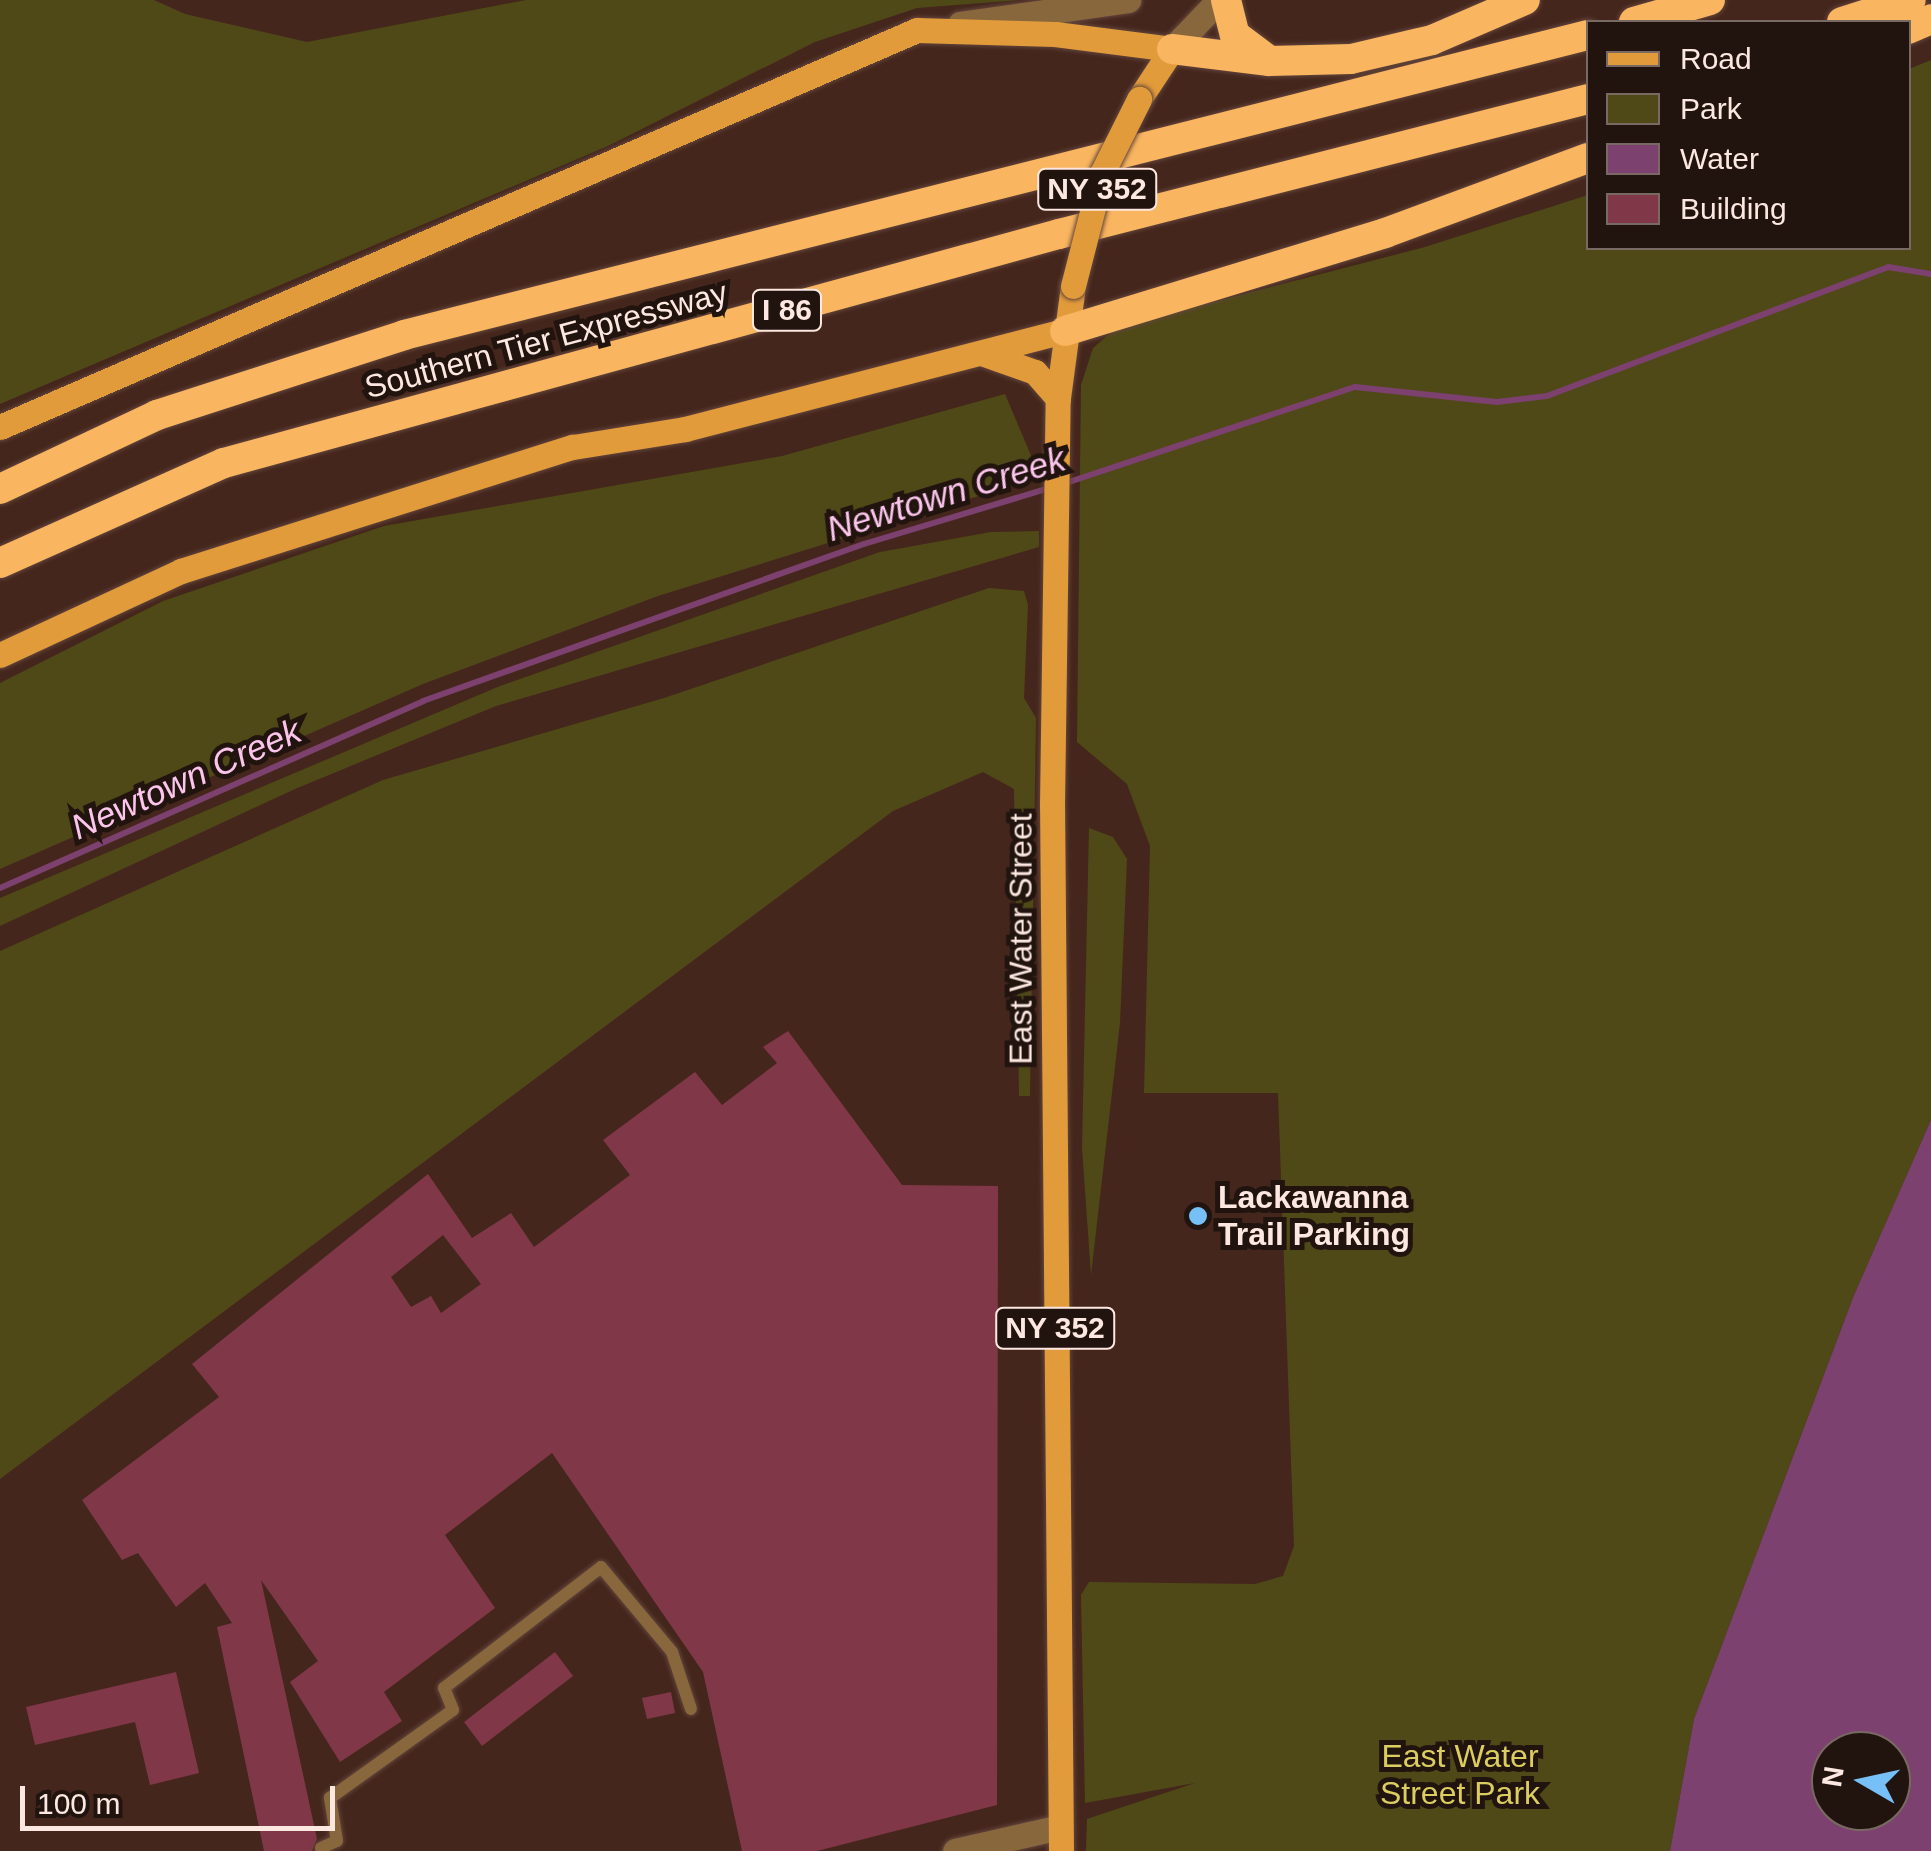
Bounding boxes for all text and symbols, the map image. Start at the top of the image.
legend [1586,20,1911,250]
text: Road [1680,42,1752,75]
text: Park [1680,92,1742,125]
text: Water [1680,142,1759,175]
road number: NY 352 [1034,164,1160,214]
text: Building [1680,192,1787,225]
street label: Southern Tier Expressway [360,273,732,407]
road number: I 86 [750,285,824,335]
water label: Newtown Creek [822,438,1070,550]
water label: Newtown Creek [65,710,307,848]
street label: East Water Street [1002,813,1040,1065]
place label: Lackawanna Trail Parking [1218,1179,1410,1254]
marker: Lackawanna Trail Parking [1187,1205,1209,1227]
road number: NY 352 [992,1303,1118,1353]
north arrow [1811,1731,1911,1831]
park label: East Water Street Park [1380,1738,1540,1813]
text: N [1816,1764,1850,1789]
scale bar [25,1766,340,1828]
text: 100 m [37,1787,120,1820]

